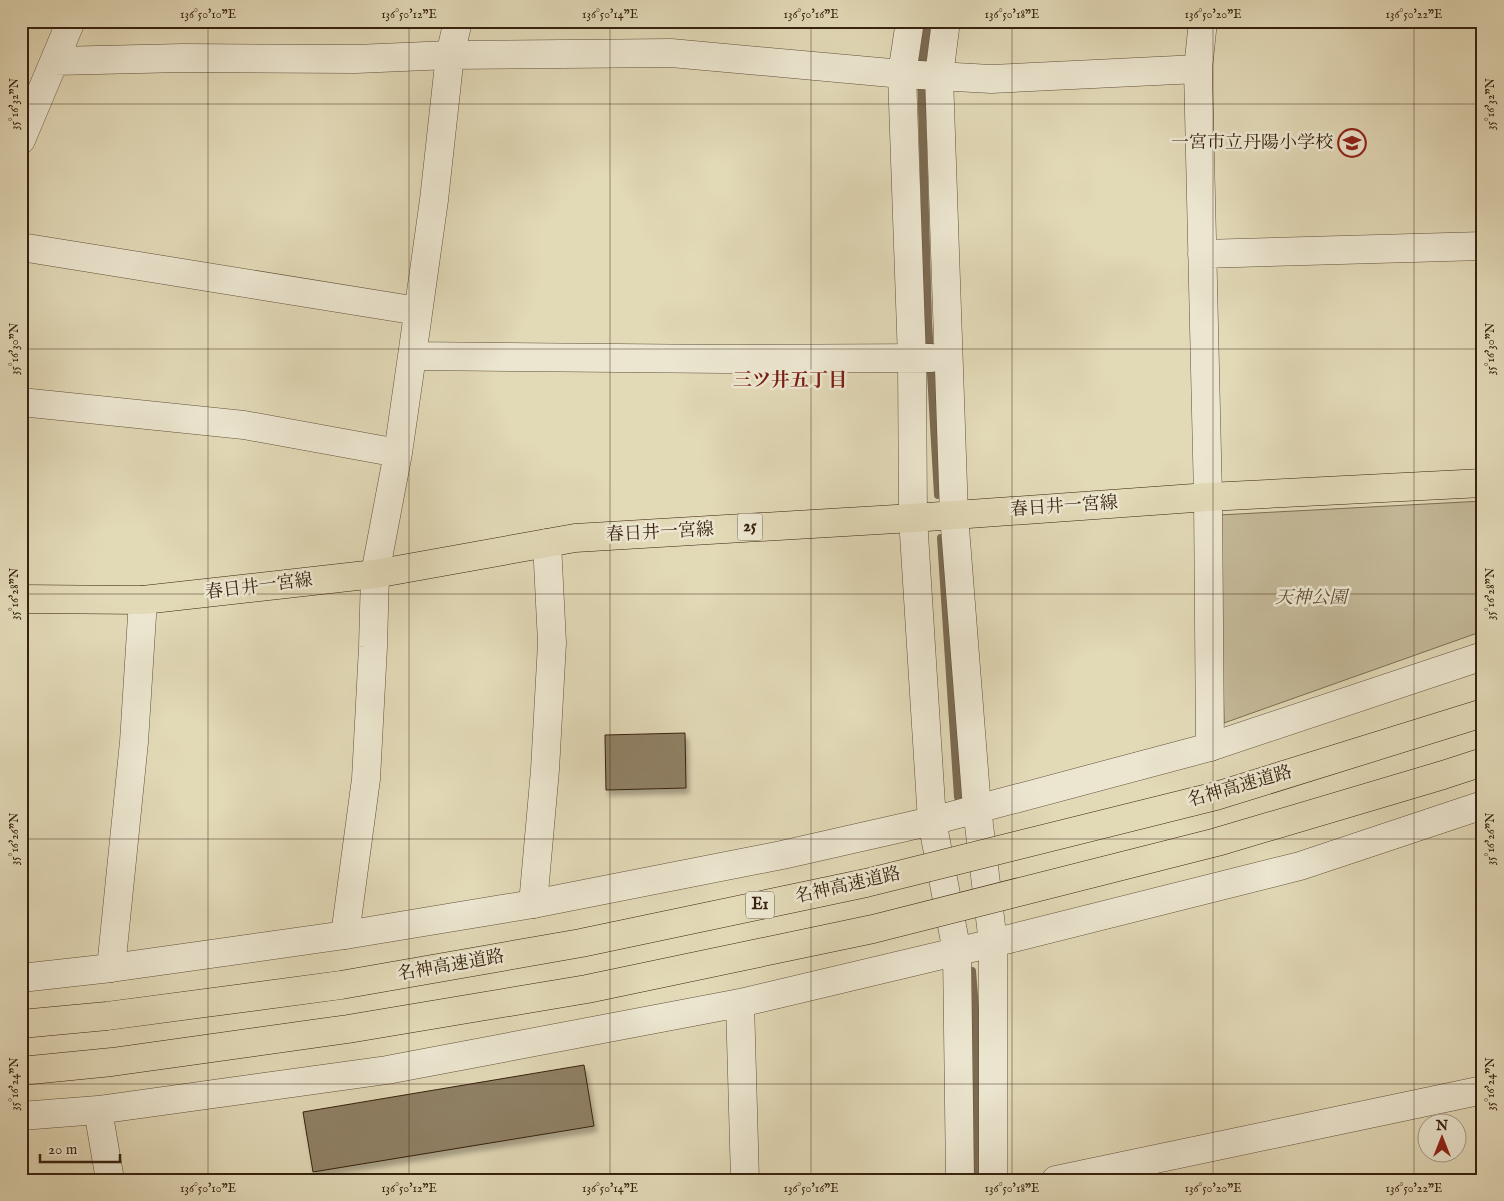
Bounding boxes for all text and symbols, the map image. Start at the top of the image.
text: 136°50'10"E [180,7,236,22]
text: 136°50'12"E [381,7,437,22]
text: 136°50'14"E [582,7,638,22]
text: 136°50'16"E [783,7,839,22]
text: 136°50'18"E [985,7,1039,22]
text: 136°50'20"E [1184,7,1242,22]
text: 136°50'22"E [1386,7,1442,22]
text: 35°16'32"N [7,77,22,130]
text: 35°16'32"N [1483,77,1498,130]
school or university icon: 一宮市立丹陽小学校 [1337,128,1367,158]
place label: 一宮市立丹陽小学校 [1171,132,1333,155]
text: 35°16'30"N [7,322,22,375]
text: 35°16'30"N [1483,322,1498,375]
district label: 三ツ井五丁目 [733,369,847,393]
street label: 春日井一宮線 [1009,492,1119,522]
road number: 25 [738,514,762,540]
street label: 春日井一宮線 [605,519,715,547]
text: 35°16'28"N [7,567,22,620]
text: 35°16'28"N [1483,567,1498,620]
street label: 春日井一宮線 [204,569,314,605]
park label: 天神公園 [1275,587,1350,610]
street label: 名神高速道路 [1185,761,1295,813]
text: 35°16'26"N [7,812,22,865]
text: 35°16'26"N [1483,812,1498,865]
street label: 名神高速道路 [793,863,903,909]
road number: E1 [746,892,774,918]
street label: 名神高速道路 [396,945,506,987]
text: 35°16'24"N [7,1057,22,1111]
text: 35°16'24"N [1483,1057,1498,1111]
north arrow [1416,1114,1466,1164]
text: N [1435,1117,1448,1135]
scale bar [40,1131,120,1163]
text: 20 m [48,1140,78,1159]
text: 136°50'10"E [180,1181,236,1196]
text: 136°50'12"E [381,1181,437,1196]
text: 136°50'14"E [582,1181,638,1196]
text: 136°50'16"E [783,1181,839,1196]
text: 136°50'18"E [985,1181,1039,1196]
text: 136°50'20"E [1184,1181,1242,1196]
text: 136°50'22"E [1386,1181,1442,1196]

